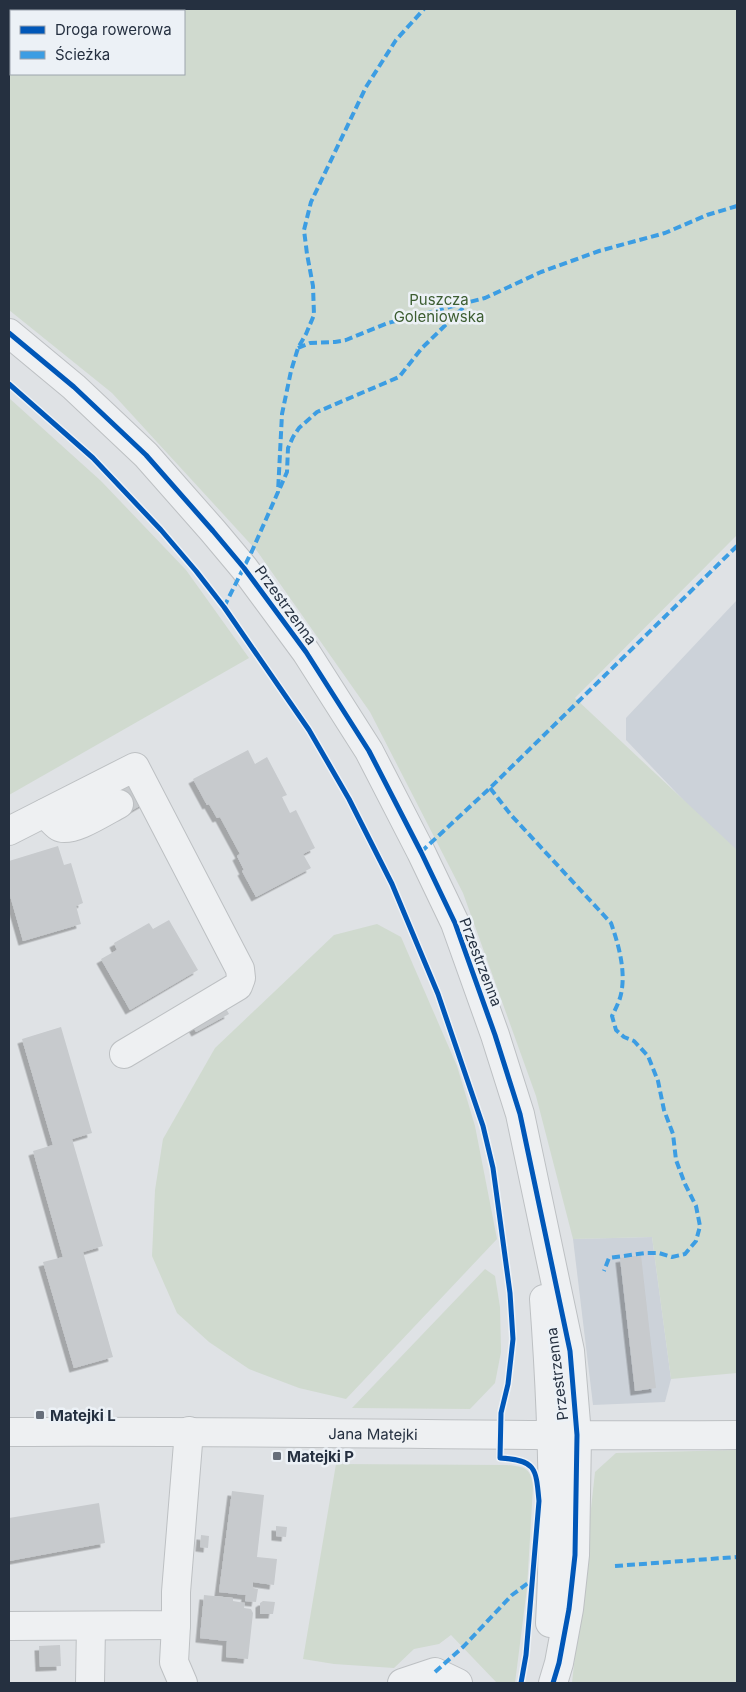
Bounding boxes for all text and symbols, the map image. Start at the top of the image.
legend [10,10,185,75]
text: Droga rowerowa [55,20,172,39]
text: Ścieżka [55,45,110,64]
park label: Puszcza Goleniowska [394,290,484,326]
street label: Przestrzenna [251,562,321,648]
street label: Przestrzenna [455,915,507,1009]
street label: Przestrzenna [542,1326,572,1422]
place label: Matejki L [50,1406,116,1425]
marker: Matejki L [34,1409,46,1421]
street label: Jana Matejki [328,1424,418,1443]
place label: Matejki P [287,1447,354,1466]
marker: Matejki P [271,1450,283,1462]

